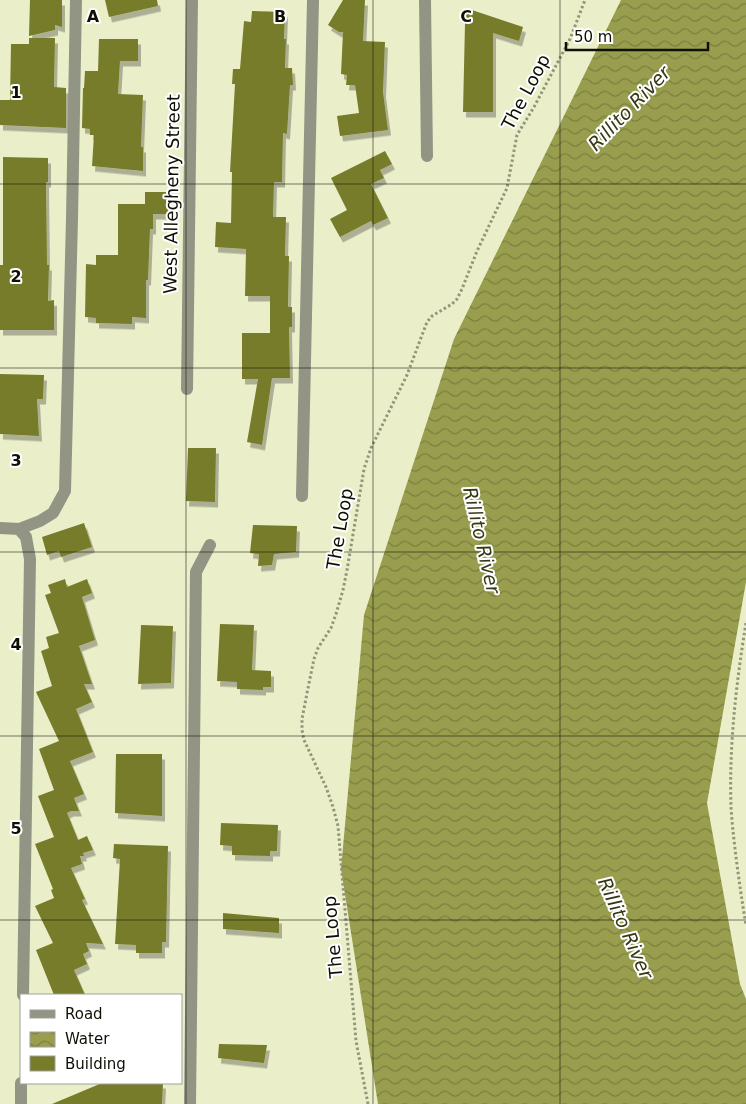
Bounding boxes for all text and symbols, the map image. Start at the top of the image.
text: A [87,7,100,26]
text: B [274,7,286,26]
text: C [460,7,472,26]
scale bar [566,20,708,52]
text: 50 m [574,28,612,46]
street label: The Loop [496,50,554,134]
water label: Rillito River [583,60,675,155]
text: 1 [10,83,22,102]
street label: West Allegheny Street [159,94,184,294]
text: 2 [10,267,22,286]
text: 3 [10,451,22,470]
water label: Rillito River [459,485,505,597]
street label: The Loop [322,487,357,572]
text: 4 [10,635,22,654]
text: 5 [10,819,22,838]
water label: Rillito River [594,874,659,983]
street label: The Loop [318,895,347,980]
legend [20,994,182,1084]
text: Road [65,1005,103,1023]
text: Water [65,1030,110,1048]
text: Building [65,1055,126,1073]

